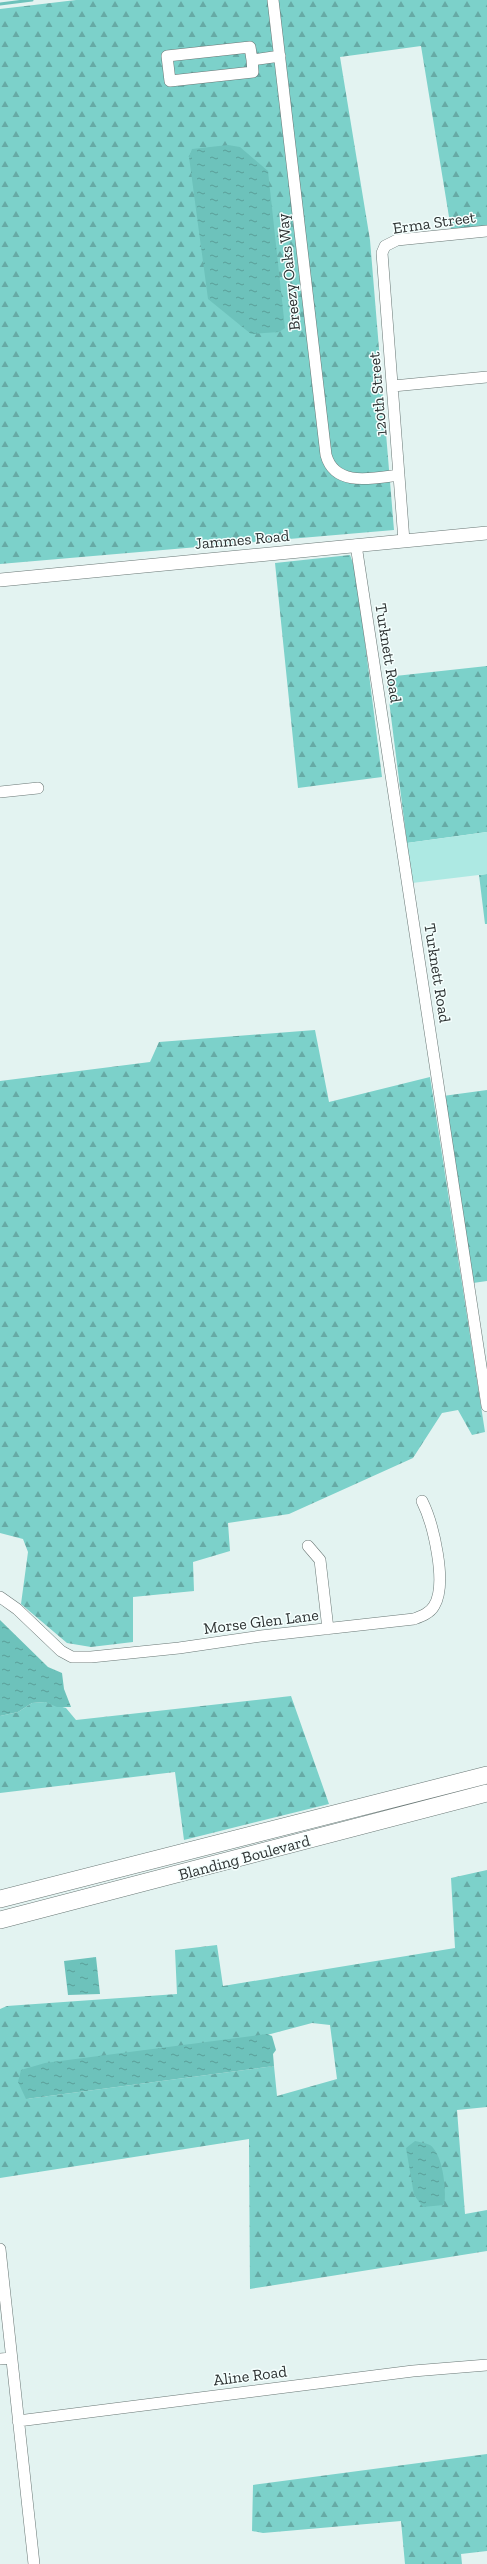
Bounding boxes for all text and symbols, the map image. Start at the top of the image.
street label: Erma Street [391,207,477,238]
street label: Breezy Oaks Way [273,212,304,331]
street label: 120th Street [364,351,391,437]
street label: Jammes Road [194,526,290,553]
street label: Turknett Road [371,602,406,704]
street label: Turknett Road [420,922,455,1024]
street label: Morse Glen Lane [203,1605,320,1638]
street label: Blanding Boulevard [176,1831,312,1884]
street label: Aline Road [212,2362,288,2389]

